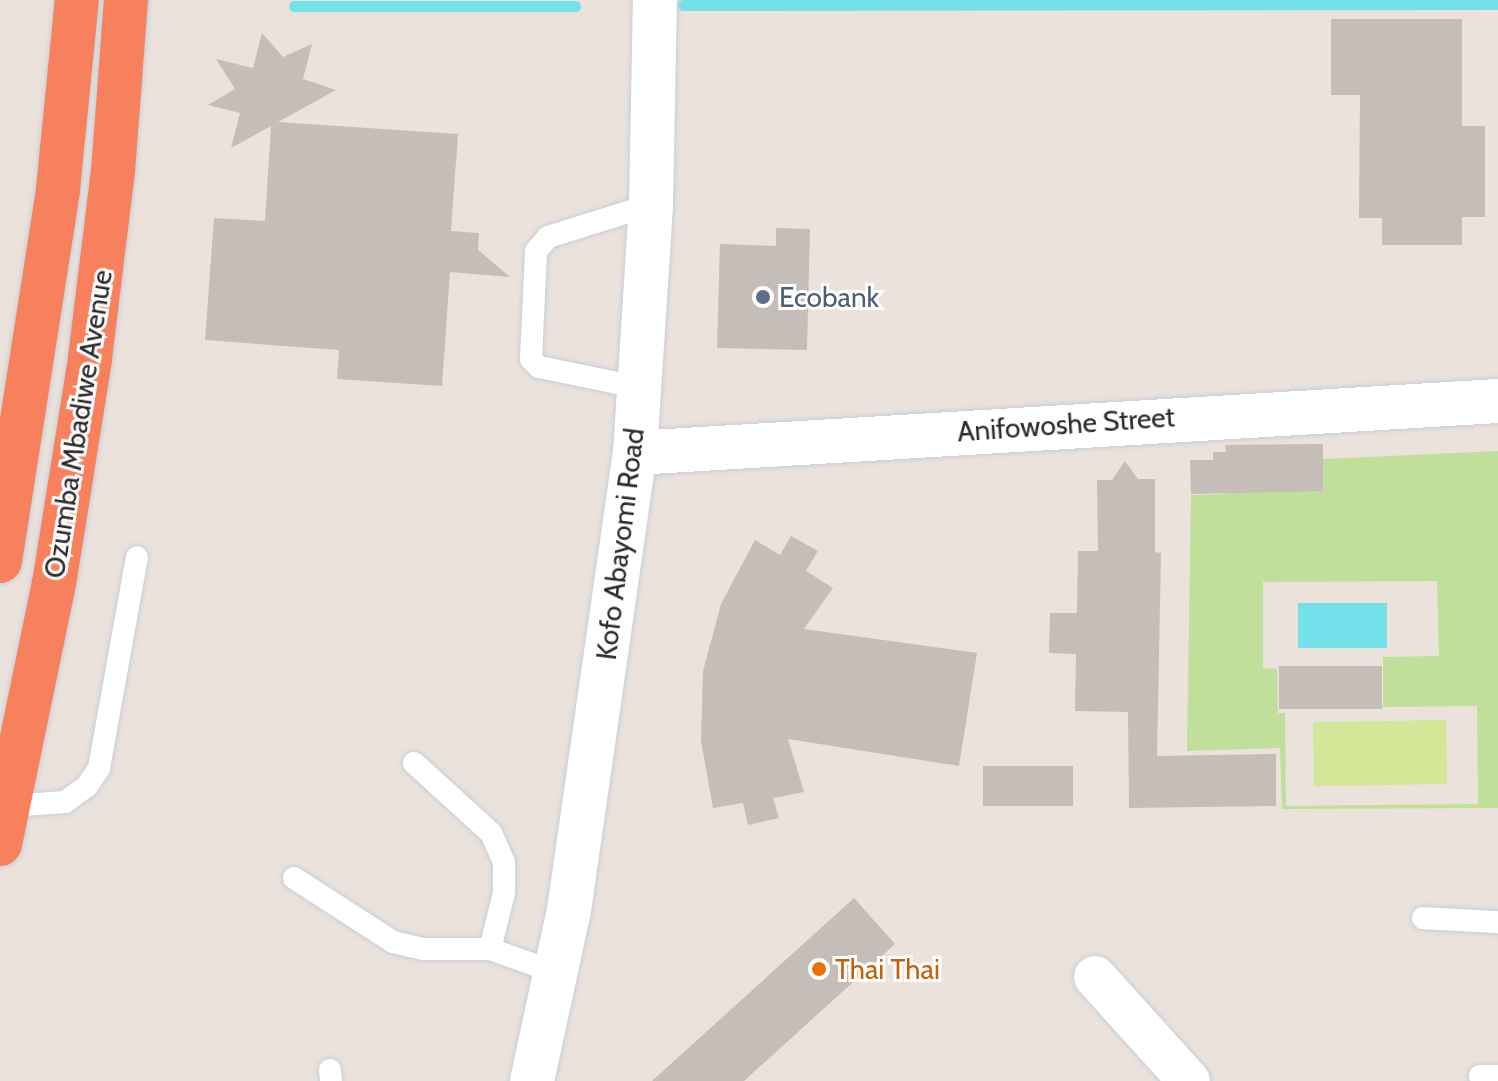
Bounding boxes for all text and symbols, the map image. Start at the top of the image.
street label: Ozumba Mbadiwe Avenue [37,268,119,580]
place label: Ecobank [779,280,879,314]
marker: Ecobank [754,288,772,306]
street label: Anifowoshe Street [956,400,1176,448]
street label: Kofo Abayomi Road [589,426,651,662]
place label: Thai Thai [835,952,940,986]
marker: Thai Thai [810,960,828,978]

